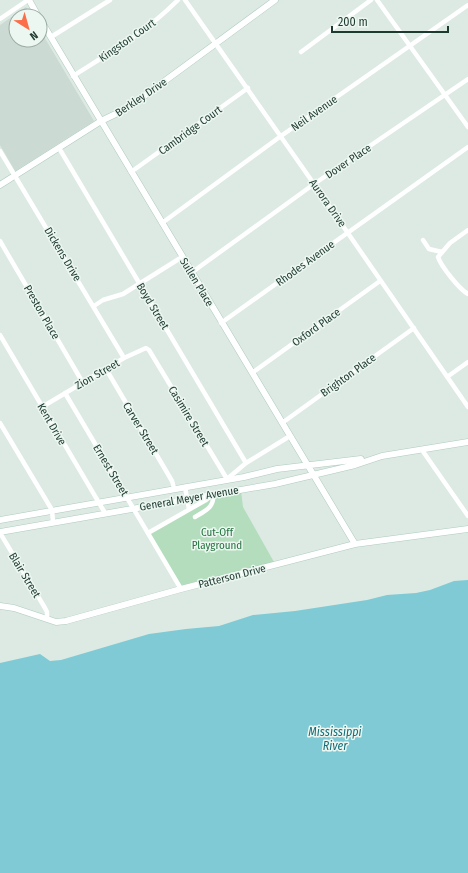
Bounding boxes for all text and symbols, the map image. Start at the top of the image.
north arrow [8,8,48,48]
scale bar [332,8,448,34]
text: 200 m [338,15,368,29]
street label: Kingston Court [96,16,158,65]
text: N [27,28,40,43]
street label: Berkley Drive [113,75,170,119]
street label: Neil Avenue [289,93,340,134]
street label: Cambridge Court [156,103,225,158]
street label: Dover Place [323,141,374,182]
street label: Aurora Drive [306,177,349,230]
street label: Dickens Drive [41,225,84,284]
street label: Rhodes Avenue [273,238,337,289]
street label: Sullen Place [177,256,216,309]
street label: Boyd Street [134,281,172,332]
street label: Preston Place [21,283,62,342]
street label: Oxford Place [290,306,343,349]
street label: Brighton Place [318,351,378,400]
street label: Zion Street [73,356,122,392]
street label: Casimire Street [165,384,212,449]
street label: Carver Street [120,400,161,457]
street label: Kent Drive [34,401,69,448]
street label: Ernest Street [90,442,131,499]
street label: General Meyer Avenue [139,483,240,514]
park label: Cut-Off Playground [192,526,242,552]
street label: Blair Street [6,550,43,601]
street label: Patterson Drive [197,562,267,591]
water label: Mississippi River [308,725,362,753]

